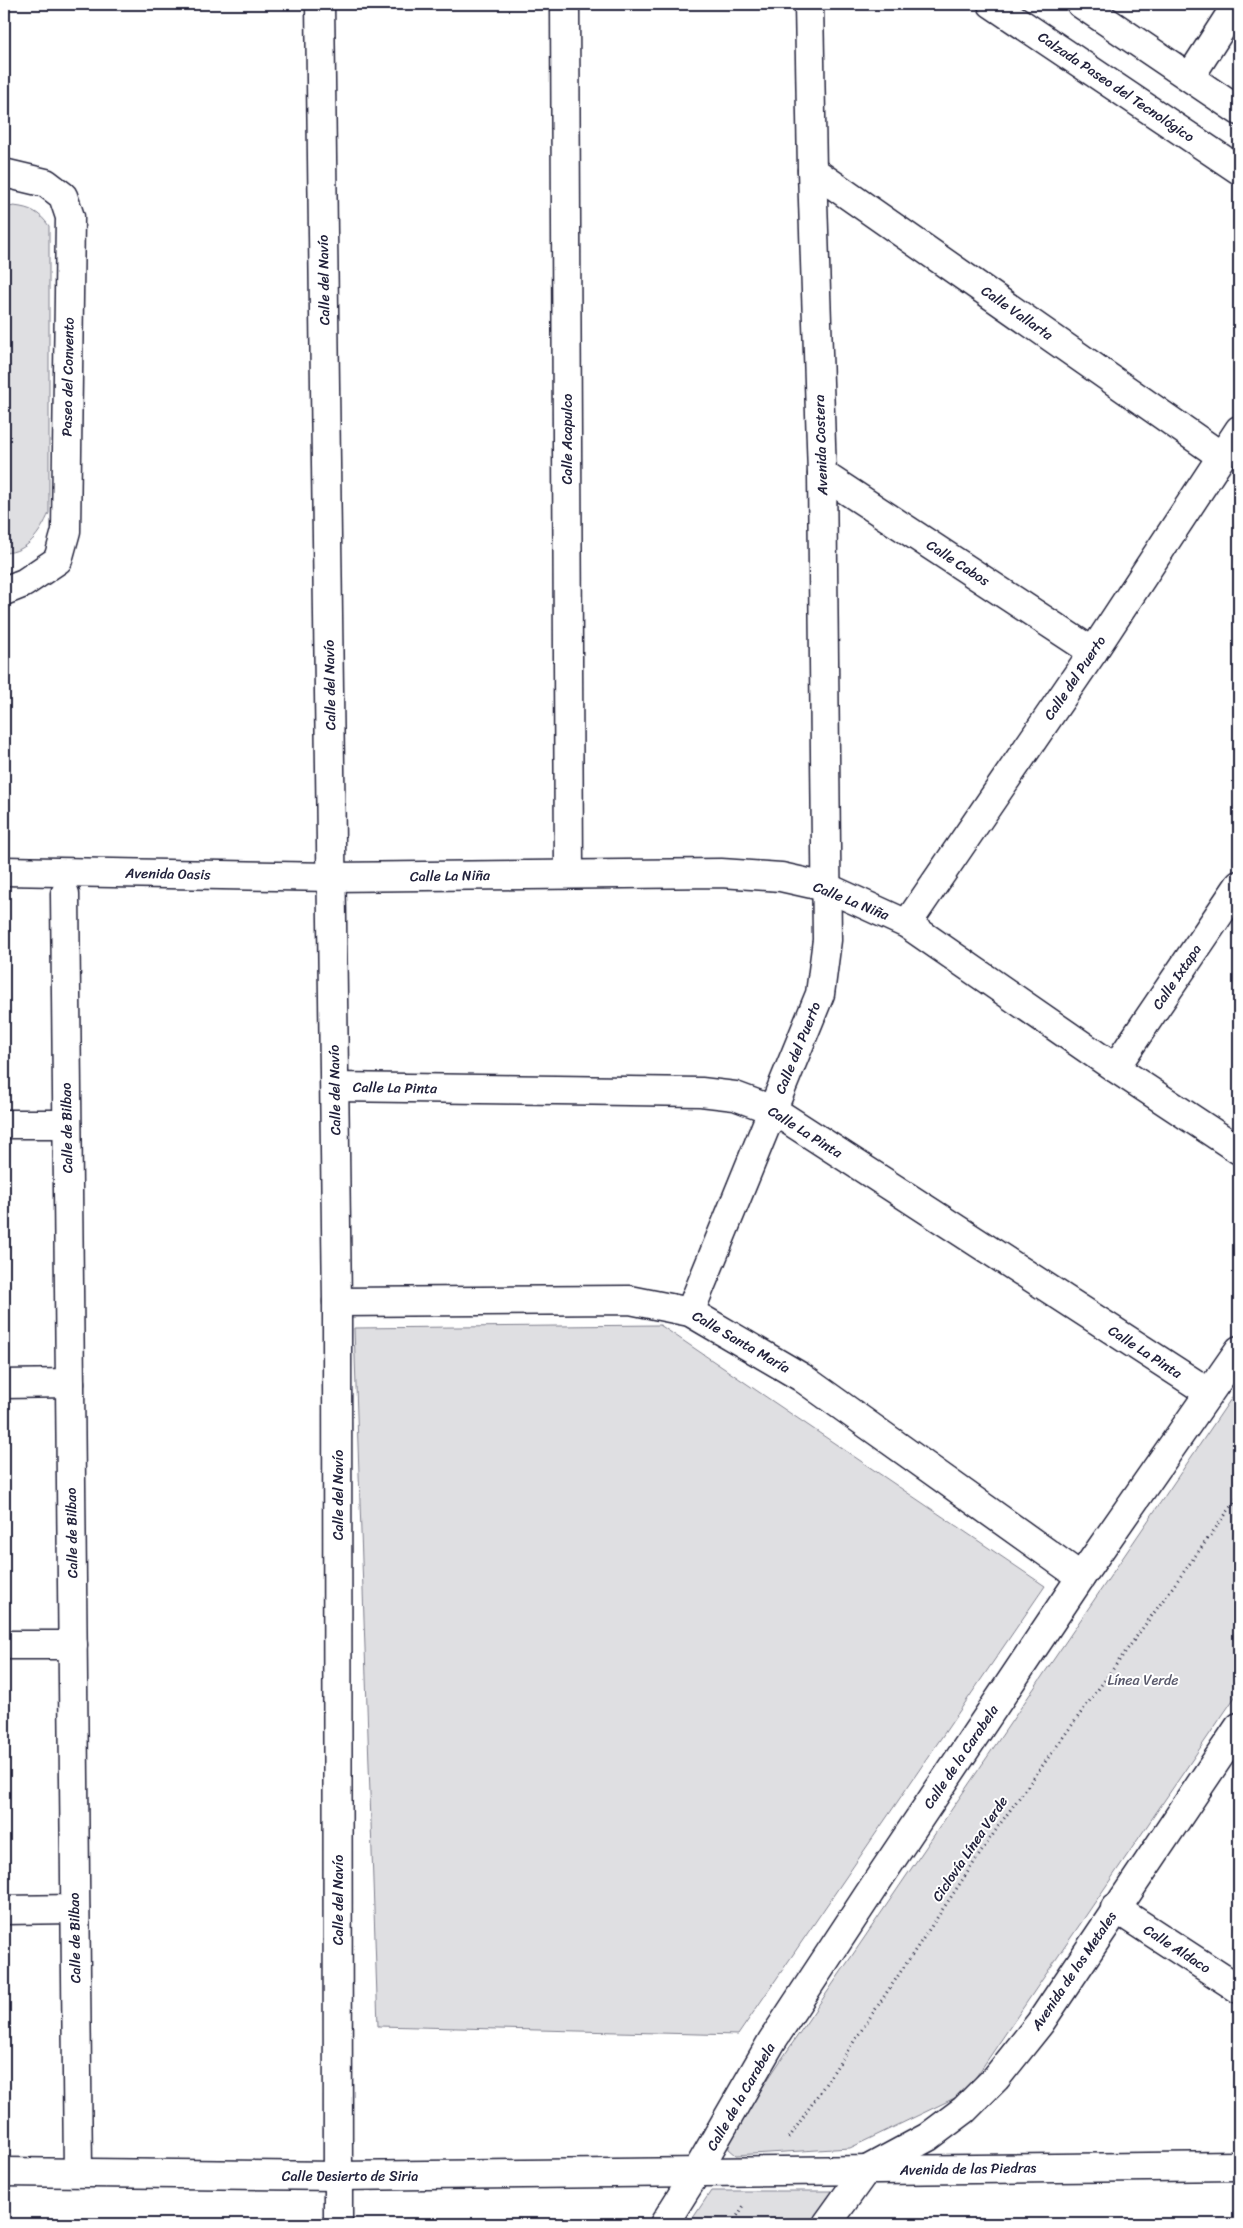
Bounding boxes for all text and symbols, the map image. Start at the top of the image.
street label: Calzada Paseo del Tecnológico [1032,25,1200,149]
street label: Calle del Navío [311,235,337,325]
street label: Calle Vallarta [976,279,1059,348]
street label: Paseo del Convento [54,317,82,437]
street label: Calle Acapulco [555,394,580,484]
street label: Avenida Costera [807,394,835,497]
street label: Calle Cabos [921,533,995,593]
street label: Calle del Puerto [1037,630,1113,726]
street label: Calle del Navío [317,640,343,730]
street label: Avenida Oasis [124,861,211,887]
street label: Calle La Niña [410,863,491,889]
street label: Calle La Niña [809,874,894,928]
street label: Calle Ixtapa [1146,939,1208,1015]
street label: Calle del Puerto [768,998,828,1098]
street label: Calle del Navío [322,1045,348,1135]
street label: Calle La Pinta [353,1075,438,1101]
street label: Calle de Bilbao [54,1082,80,1173]
street label: Calle La Pinta [763,1099,848,1165]
street label: Calle Santa María [687,1304,795,1380]
street label: Calle La Pinta [1103,1319,1188,1386]
street label: Calle del Navío [326,1450,351,1540]
street label: Calle de Bilbao [59,1487,85,1578]
park label: Línea Verde [1107,1668,1179,1693]
street label: Calle de la Carabela [917,1699,1006,1814]
street label: Ciclovía Línea Verde [925,1791,1015,1907]
street label: Calle del Navío [326,1855,351,1945]
street label: Calle de Bilbao [62,1892,88,1983]
street label: Avenida de los Metales [1024,1906,1123,2037]
street label: Calle Aldaco [1138,1918,1216,1980]
street label: Calle de la Carabela [700,2037,783,2156]
street label: Avenida de las Piedras [899,2155,1037,2183]
street label: Calle Desierto de Siria [282,2164,418,2189]

